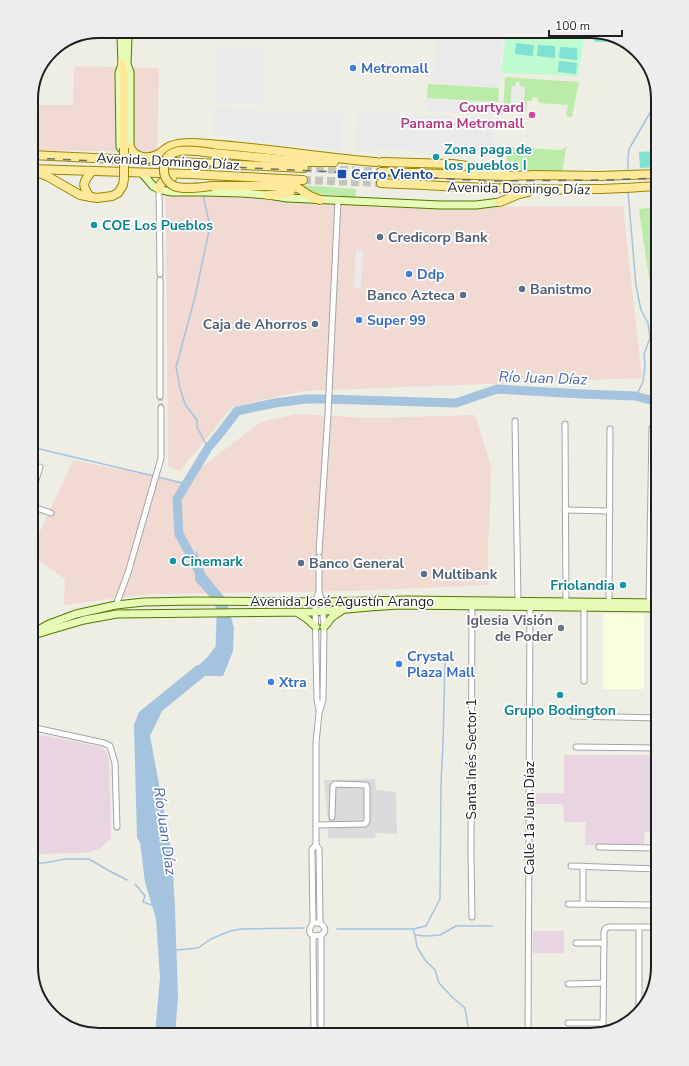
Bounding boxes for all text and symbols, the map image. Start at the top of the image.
scale bar [549,12,622,38]
text: 100 m [555,18,590,34]
place label: Metromall [361,59,429,78]
marker: Metromall [348,63,358,73]
place label: Courtyard Panama Metromall [401,98,525,133]
marker: Courtyard Panama Metromall [527,110,537,120]
place label: Zona paga de los pueblos I [444,140,532,175]
street label: Avenida Domingo Díaz [96,148,241,175]
marker: Zona paga de los pueblos I [431,152,441,162]
place label: Cerro Viento [351,165,433,184]
marker: Cerro Viento [336,168,348,180]
street label: Avenida Domingo Díaz [447,178,591,199]
place label: COE Los Pueblos [102,216,213,235]
marker: COE Los Pueblos [89,220,99,230]
place label: Credicorp Bank [388,228,488,247]
marker: Credicorp Bank [375,232,385,242]
place label: Ddp [417,265,444,284]
marker: Ddp [404,269,414,279]
place label: Banistmo [530,280,592,299]
marker: Banistmo [517,284,527,294]
place label: Banco Azteca [367,286,455,305]
marker: Banco Azteca [458,290,468,300]
place label: Super 99 [367,311,426,330]
place label: Caja de Ahorros [203,315,307,334]
marker: Super 99 [354,315,364,325]
marker: Caja de Ahorros [310,319,320,329]
water label: Río Juan Díaz [498,366,588,390]
place label: Cinemark [181,552,243,571]
place label: Banco General [309,554,405,573]
marker: Cinemark [168,556,178,566]
marker: Banco General [296,558,306,568]
place label: Multibank [432,565,498,584]
marker: Multibank [419,569,429,579]
place label: Friolandia [550,576,615,595]
marker: Friolandia [618,580,628,590]
street label: Avenida José Agustín Arango [250,592,434,611]
place label: Iglesia Visión de Poder [467,611,554,646]
marker: Iglesia Visión de Poder [556,623,566,633]
place label: Crystal Plaza Mall [407,647,476,682]
marker: Crystal Plaza Mall [394,659,404,669]
place label: Xtra [278,673,307,692]
marker: Xtra [266,677,276,687]
marker: Grupo Bodington [555,690,565,700]
street label: Santa Inés Sector 1 [462,698,481,820]
place label: Grupo Bodington [504,701,616,720]
street label: Calle 1a Juan Díaz [520,760,539,875]
water label: Río Juan Díaz [149,786,181,876]

